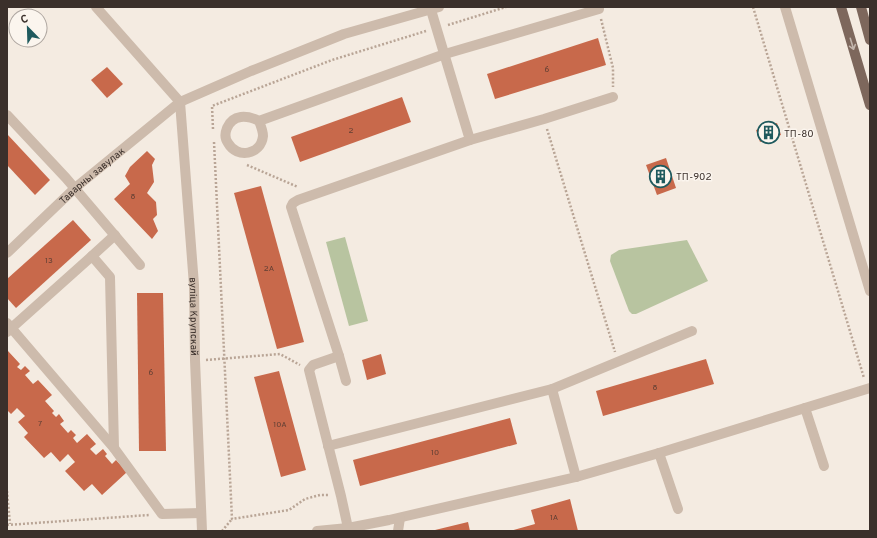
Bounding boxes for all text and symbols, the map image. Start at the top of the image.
north arrow [8,8,48,48]
text: С [19,12,30,28]
one-way arrow [849,38,856,51]
house number: 6 [545,65,550,75]
building icon: ТП-80 [755,120,781,146]
house number: 2 [349,126,354,136]
place label: ТП-80 [784,128,814,141]
street label: Таварны завулак [57,145,128,208]
building icon: ТП-902 [648,163,674,189]
place label: ТП-902 [676,171,712,184]
house number: 8 [131,192,136,202]
house number: 13 [45,256,53,266]
house number: 2А [264,264,275,274]
street label: вуліца Крупскай [185,277,200,356]
house number: 6 [149,368,154,378]
house number: 8 [653,383,658,393]
house number: 7 [38,419,42,429]
house number: 10А [273,420,287,430]
house number: 10 [431,448,439,458]
house number: 1А [550,513,559,523]

